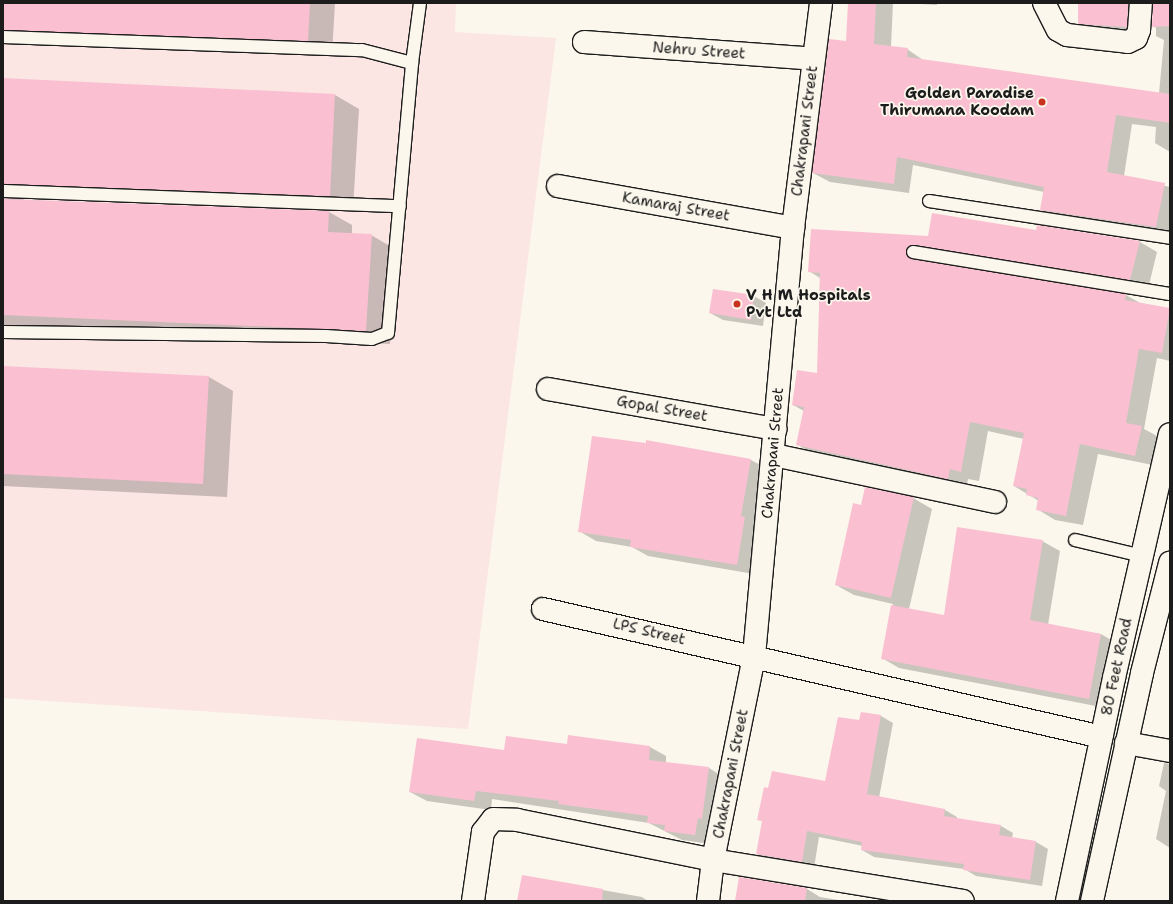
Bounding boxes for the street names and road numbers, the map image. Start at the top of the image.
street label: Nehru Street [652,39,746,63]
street label: Chakrapani Street [788,65,822,197]
street label: Kamaraj Street [621,189,731,225]
street label: Chakrapani Street [758,387,788,519]
street label: Gopal Street [615,392,709,426]
street label: LPS Street [611,615,687,649]
street label: 80 Feet Road [1098,616,1136,718]
street label: Chakrapani Street [710,708,752,840]

